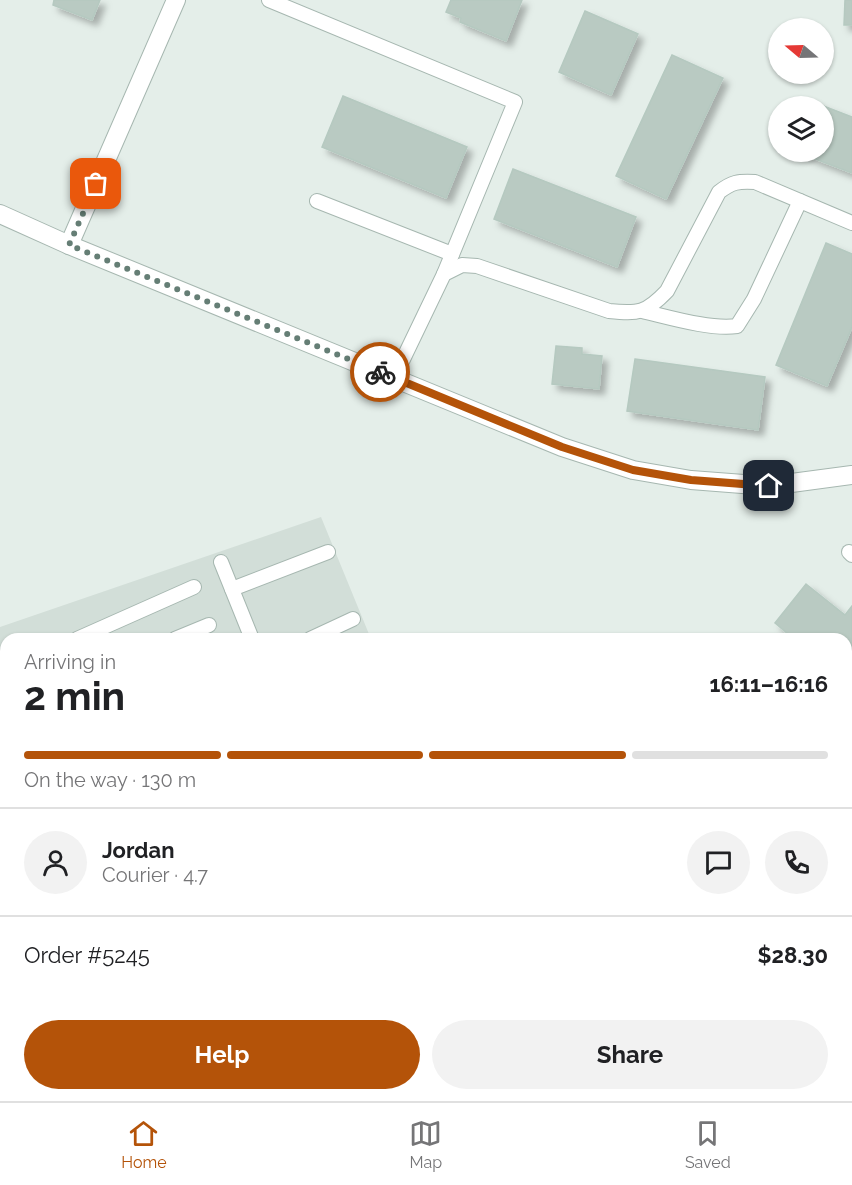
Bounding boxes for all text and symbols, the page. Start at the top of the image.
north arrow [768,18,834,84]
map controls [768,18,834,162]
button: layers [768,96,834,162]
pin [70,158,121,209]
icon: bag [79,167,112,200]
courier [350,342,410,402]
icon: bike [364,356,397,389]
pin [743,460,794,511]
icon: home [752,469,785,502]
text: Arriving in [24,650,116,674]
text: 16:11–16:16 [710,671,828,697]
text: 2 min [24,673,125,719]
text: On the way · 130 m [24,768,196,792]
button: person [24,831,87,894]
button: chat [687,831,750,894]
button: phone [765,831,828,894]
text: Jordan [102,837,174,863]
text: Courier · 4.7 [102,863,208,887]
text: Order #5245 [24,942,150,968]
text: $28.30 [758,942,828,968]
button: Help [24,1020,420,1089]
button: Share [432,1020,828,1089]
tab: Home [121,1117,167,1172]
tab: Map [409,1117,442,1172]
tab: Saved [685,1117,731,1172]

